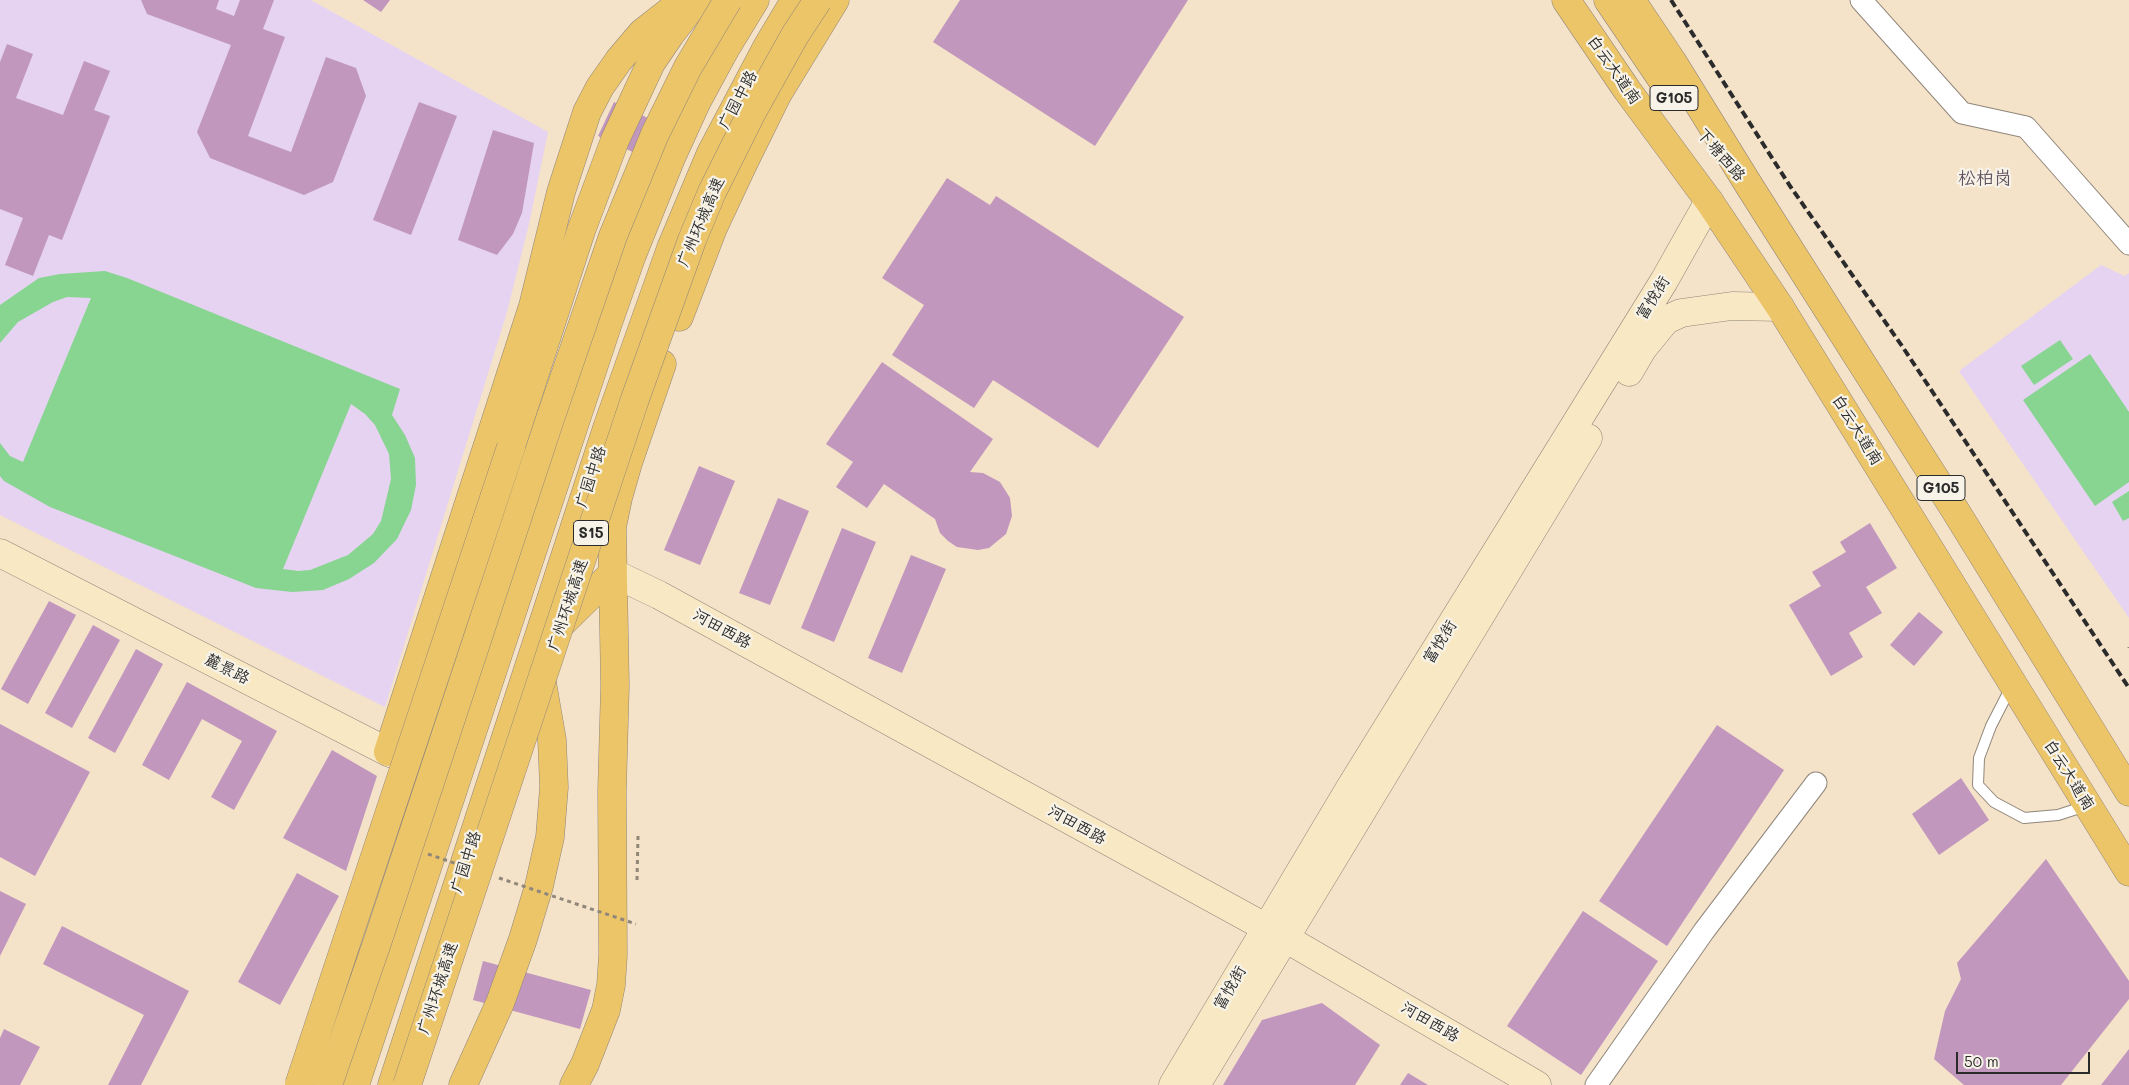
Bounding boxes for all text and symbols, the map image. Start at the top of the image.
street label: 白云大道南 [1583,32,1645,108]
street label: 广园中路 [715,67,761,133]
road number: G105 [1650,86,1698,110]
street label: 下塘西路 [1693,125,1749,185]
district label: 松柏岗 [1958,167,2012,189]
street label: 广州环城高速 [673,174,729,270]
street label: 富悦街 [1632,273,1674,323]
street label: 白云大道南 [1828,391,1886,469]
street label: 广园中路 [572,444,610,510]
road number: G105 [1917,476,1965,500]
road number: S15 [574,520,608,546]
street label: 广州环城高速 [544,556,592,654]
street label: 河田西路 [689,605,755,653]
street label: 富悦街 [1419,617,1461,667]
street label: 麓景路 [201,650,253,688]
street label: 白云大道南 [2040,736,2098,814]
street label: 河田西路 [1044,801,1110,849]
street label: 广园中路 [447,829,485,895]
street label: 广州环城高速 [414,939,462,1037]
street label: 富悦街 [1210,962,1250,1014]
street label: 河田西路 [1397,998,1463,1046]
scale bar [1959,1042,2093,1074]
text: 50 m [1964,1051,1999,1071]

